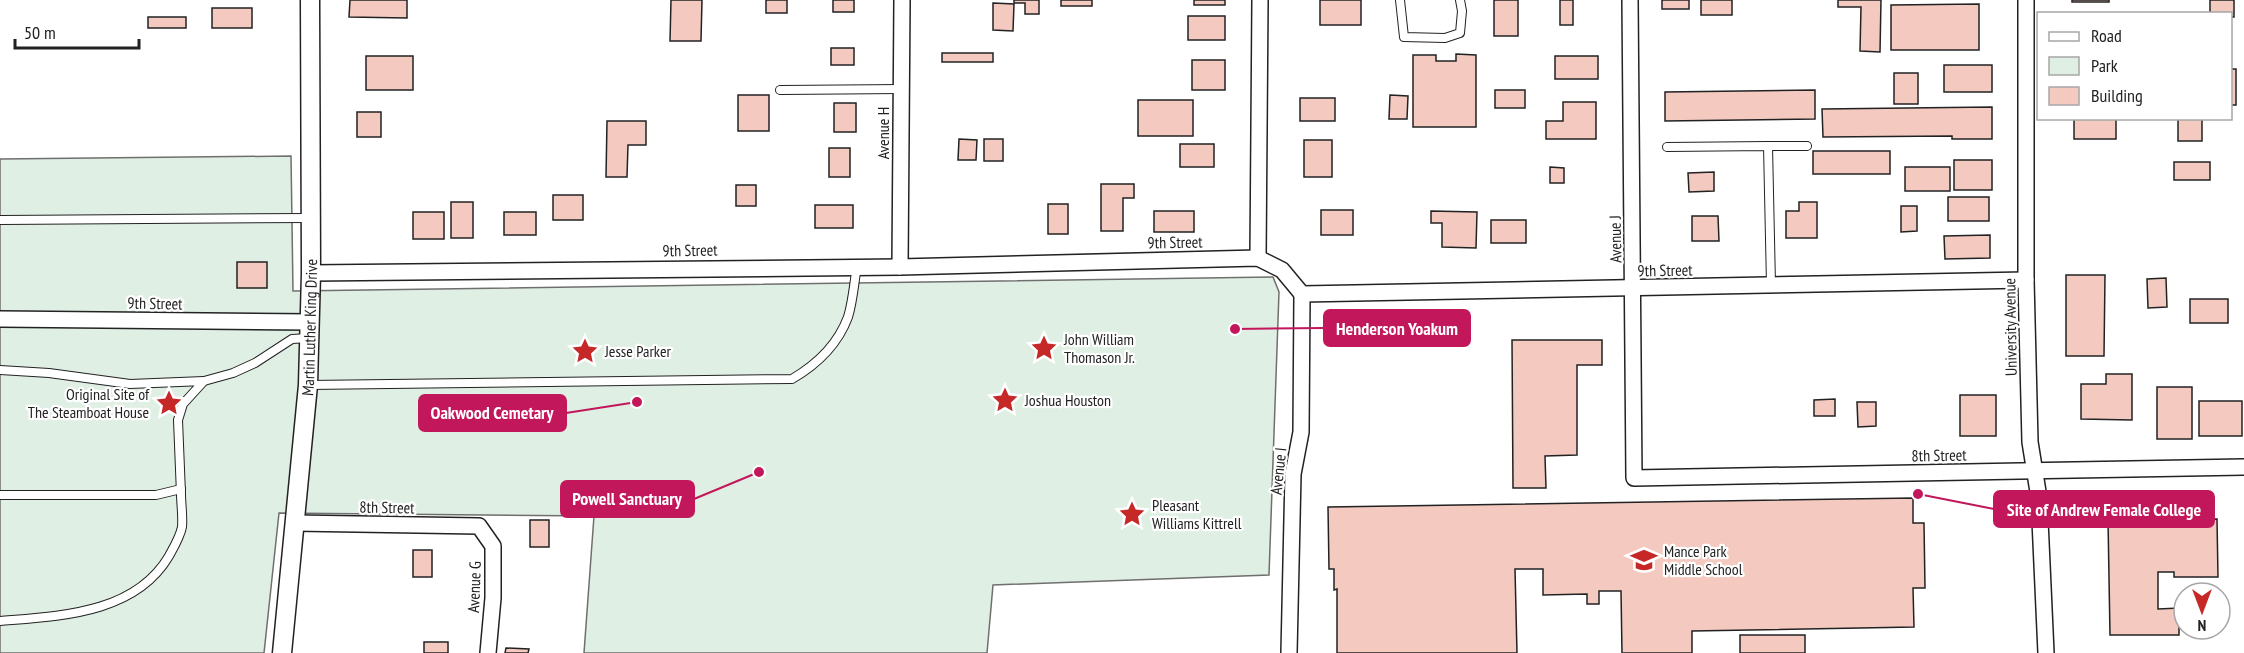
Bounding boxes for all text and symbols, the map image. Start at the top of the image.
scale bar [15,12,140,50]
legend [2037,12,2232,120]
text: 50 m [24,21,56,44]
text: Road [2091,24,2122,47]
text: Park [2091,54,2118,77]
text: Building [2091,84,2143,107]
street label: Avenue H [873,107,893,159]
street label: Avenue J [1605,215,1625,263]
street label: 9th Street [1147,232,1203,252]
street label: 9th Street [662,240,718,260]
street label: Martin Luther King Drive [297,259,321,397]
street label: 9th Street [1637,260,1693,280]
street label: University Avenue [1999,278,2021,376]
street label: 9th Street [127,293,183,313]
callout: Henderson Yoakum [1324,310,1470,346]
text: Henderson Yoakum [1336,317,1458,340]
place label: John William Thomason Jr. [1063,329,1135,367]
place icon: John William Thomason Jr. [1029,333,1059,363]
place icon: Jesse Parker [570,336,600,366]
place label: Jesse Parker [604,341,672,361]
place label: Original Site of The Steamboat House [28,384,150,422]
place icon: Joshua Houston [990,385,1020,415]
place icon: Original Site of The Steamboat House [154,388,184,418]
place label: Joshua Houston [1024,390,1111,410]
callout: Oakwood Cemetary [419,395,566,431]
text: Oakwood Cemetary [430,401,554,424]
street label: 8th Street [1911,445,1967,465]
street label: Avenue I [1266,446,1290,496]
callout: Powell Sanctuary [561,481,694,517]
text: Powell Sanctuary [572,487,683,510]
callout: Site of Andrew Female College [1994,491,2214,527]
place label: Pleasant Williams Kittrell [1152,495,1242,533]
street label: 8th Street [359,497,415,517]
text: Site of Andrew Female College [2007,498,2202,521]
place icon: Pleasant Williams Kittrell [1117,499,1147,529]
place label: Mance Park Middle School [1664,541,1743,579]
school or university icon: Mance Park Middle School [1629,545,1659,575]
street label: Avenue G [463,561,485,613]
north arrow [2172,581,2232,641]
text: N [2198,616,2206,636]

